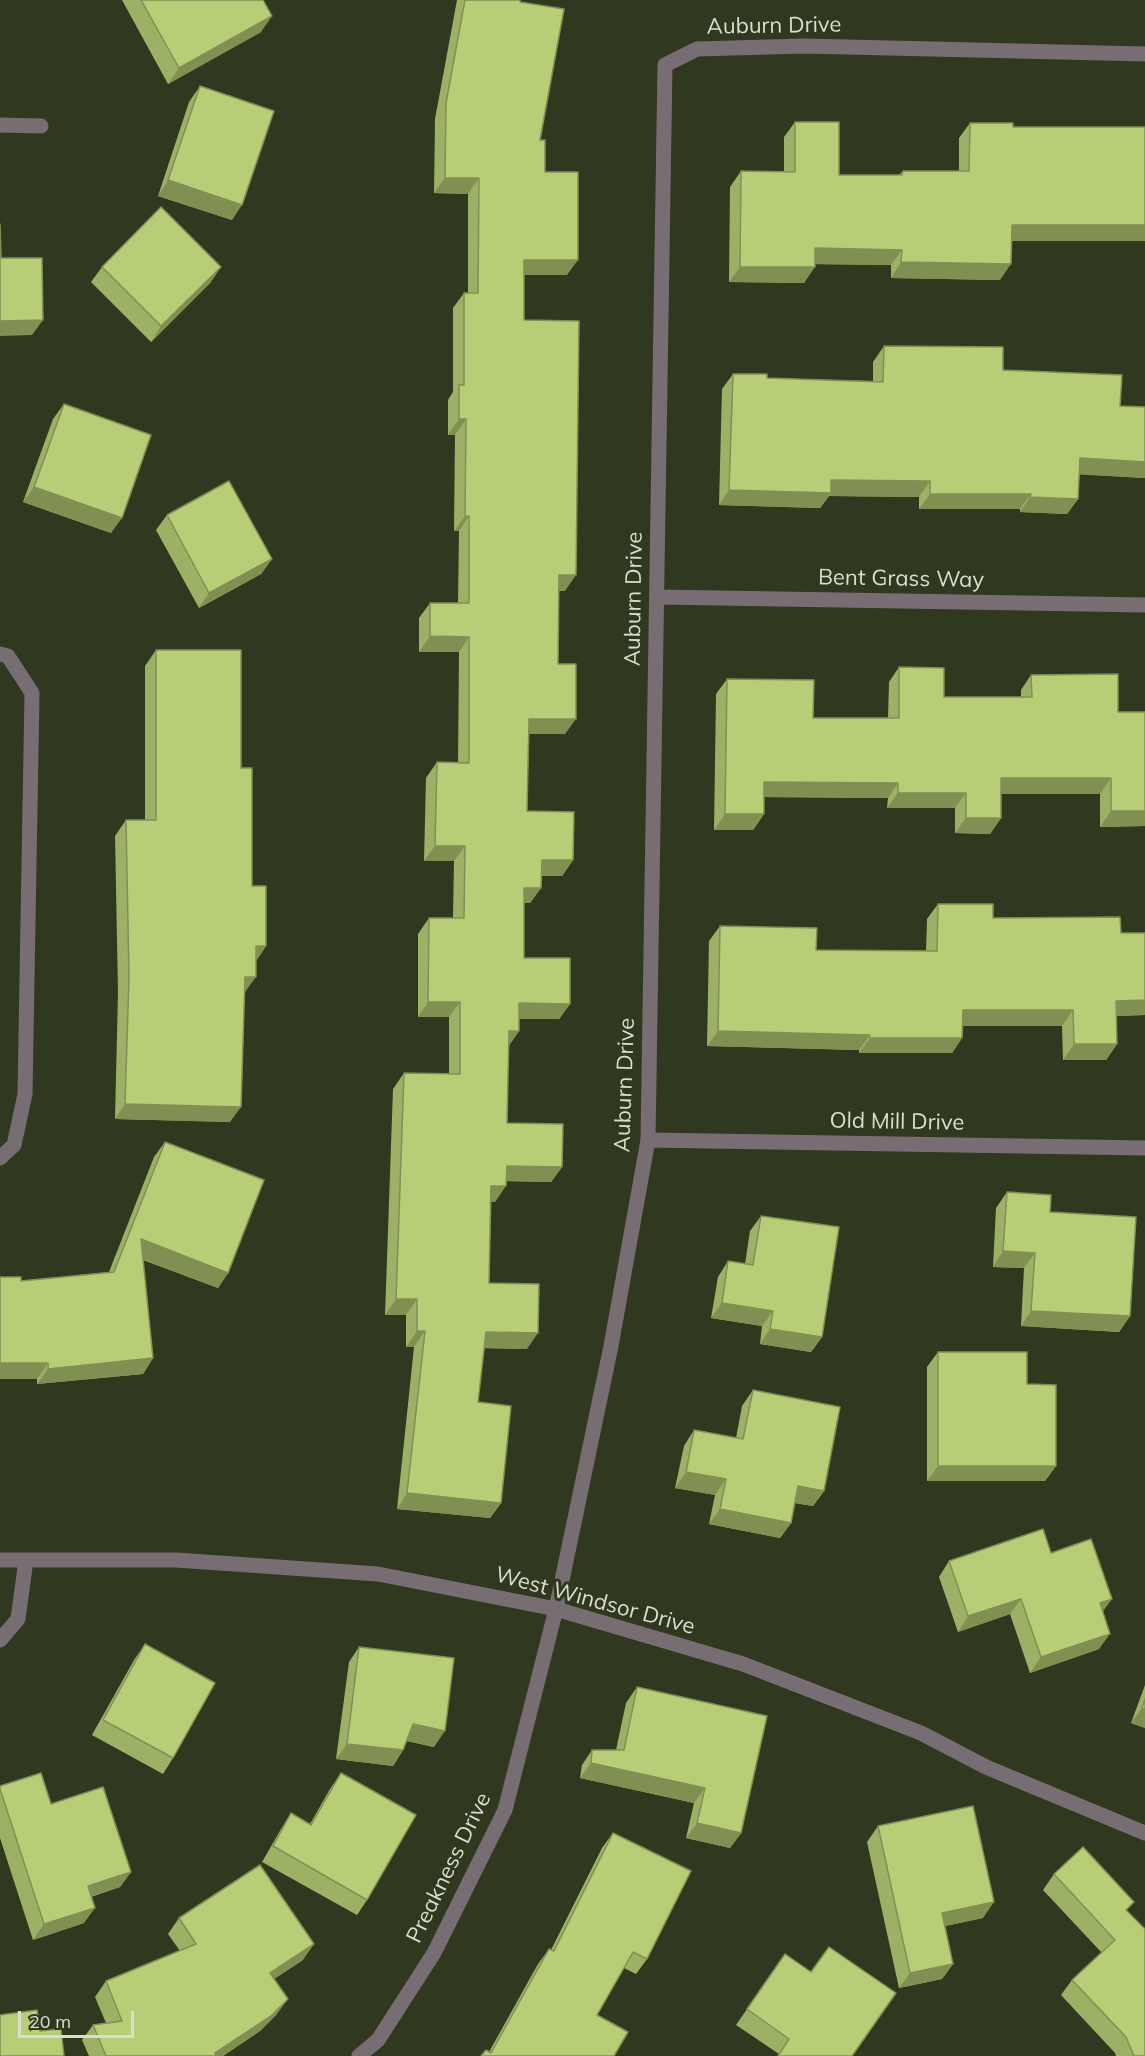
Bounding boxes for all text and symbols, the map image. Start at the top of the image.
street label: Auburn Drive [707,12,841,40]
street label: Auburn Drive [620,532,648,666]
street label: Bent Grass Way [818,564,984,594]
street label: Auburn Drive [609,1017,641,1153]
street label: Old Mill Drive [829,1108,965,1136]
street label: West Windsor Drive [492,1562,698,1640]
street label: Preakness Drive [401,1789,497,1947]
scale bar [21,1999,136,2037]
text: 20 m [29,2010,71,2033]

